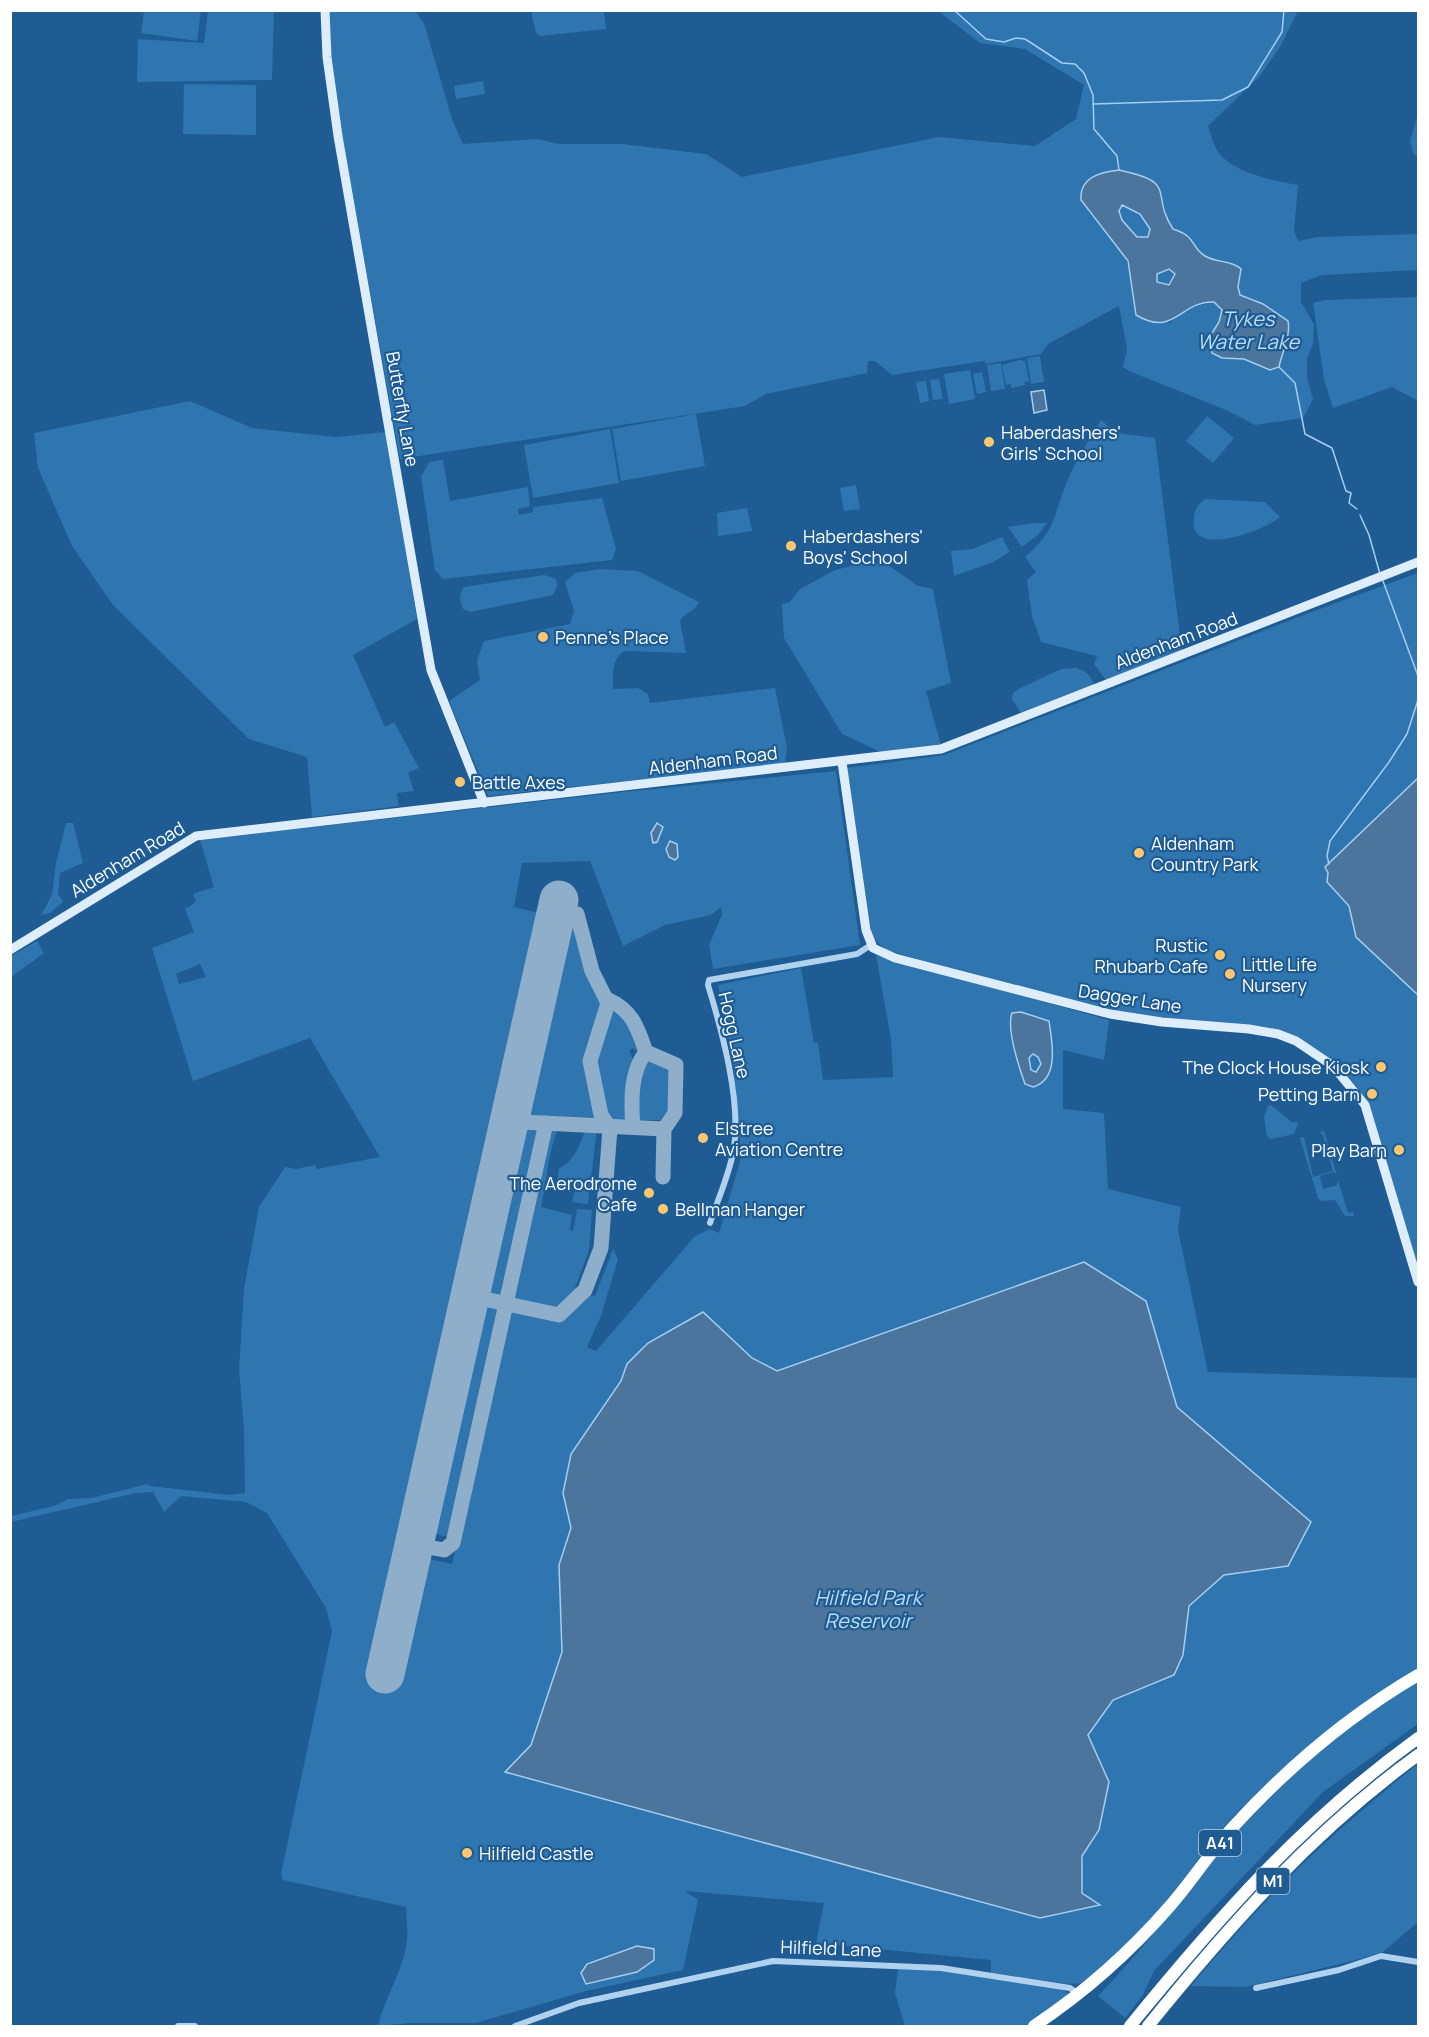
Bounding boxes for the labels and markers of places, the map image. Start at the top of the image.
place label: Haberdashers' Girls' School [1001,420,1121,465]
marker: Haberdashers' Girls' School [982,435,996,449]
place label: Haberdashers' Boys' School [803,524,923,569]
marker: Haberdashers' Boys' School [784,539,798,553]
place label: Penne's Place [555,625,669,649]
marker: Penne's Place [536,630,550,644]
place label: Battle Axes [472,770,565,794]
marker: Battle Axes [453,775,467,789]
place label: Aldenham Country Park [1151,831,1260,876]
marker: Aldenham Country Park [1132,846,1146,860]
place label: Rustic Rhubarb Cafe [1094,933,1208,978]
marker: Rustic Rhubarb Cafe [1213,948,1227,962]
place label: Little Life Nursery [1242,952,1317,997]
marker: Little Life Nursery [1223,967,1237,981]
place label: The Clock House Kiosk [1182,1055,1370,1079]
marker: The Clock House Kiosk [1374,1060,1388,1074]
place label: Petting Barn [1258,1082,1360,1106]
marker: Petting Barn [1365,1087,1379,1101]
place label: Elstree Aviation Centre [715,1116,843,1161]
marker: Elstree Aviation Centre [696,1131,710,1145]
place label: Play Barn [1311,1138,1387,1162]
marker: Play Barn [1392,1143,1406,1157]
place label: The Aerodrome Cafe [509,1171,637,1216]
marker: The Aerodrome Cafe [642,1186,656,1200]
place label: Bellman Hanger [675,1197,806,1221]
marker: Bellman Hanger [656,1202,670,1216]
place label: Hilfield Castle [479,1841,594,1865]
marker: Hilfield Castle [460,1846,474,1860]

